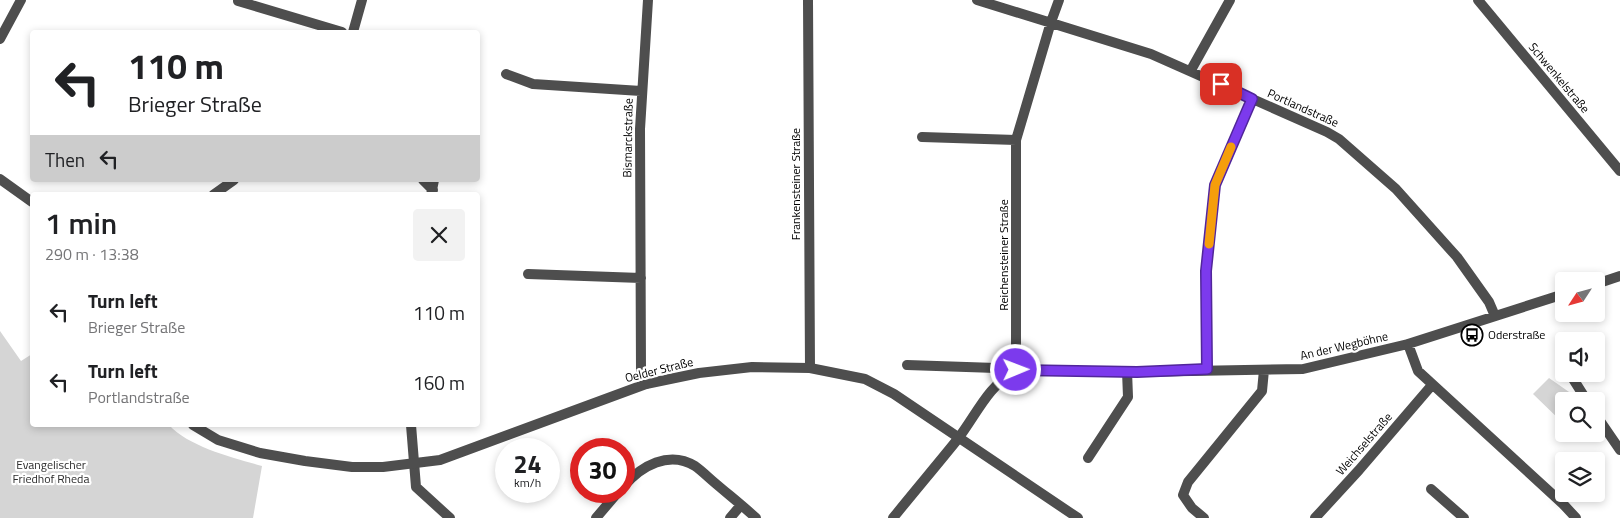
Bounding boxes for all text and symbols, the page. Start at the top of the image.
street label: Schwenkelstraße [1524,38,1595,117]
text: 110 m [128,39,224,93]
icon: left [45,50,110,115]
pin [1200,63,1242,105]
icon: arrive [1207,70,1235,98]
street label: Portlandstraße [1265,83,1342,132]
text: Brieger Straße [128,87,262,121]
street label: Bismarckstraße [617,98,638,178]
street label: Frankensteiner Straße [786,128,805,240]
text: Then [45,145,85,174]
icon: left [95,145,123,173]
street label: Reichensteiner Straße [994,199,1013,311]
text: 1 min [45,200,117,246]
button: close [413,209,465,261]
text: 290 m · 13:38 [45,242,139,266]
north arrow [1555,272,1605,322]
map controls [1555,272,1605,502]
text: Turn left [88,286,158,315]
icon: left [45,298,73,326]
text: 110 m [413,298,465,327]
text: Brieger Straße [88,315,185,339]
bus stop icon: Oderstraße [1460,323,1484,347]
place label: Oderstraße [1488,325,1545,344]
street label: An der Wegböhne [1298,326,1390,365]
button: sound [1555,332,1605,382]
position arrow [989,343,1041,395]
street label: Oelder Straße [623,352,695,387]
text: Turn left [88,356,158,385]
icon: left [45,368,73,396]
text: 160 m [413,368,465,397]
text: Portlandstraße [88,385,190,409]
button: search [1555,392,1605,442]
street label: Weichselstraße [1331,408,1396,479]
speed limit sign: 30 [570,438,635,503]
text: 24 [513,445,542,483]
button: layers [1555,452,1605,502]
park label: Evangelischer Friedhof Rheda [13,455,89,488]
text: km/h [514,473,541,492]

